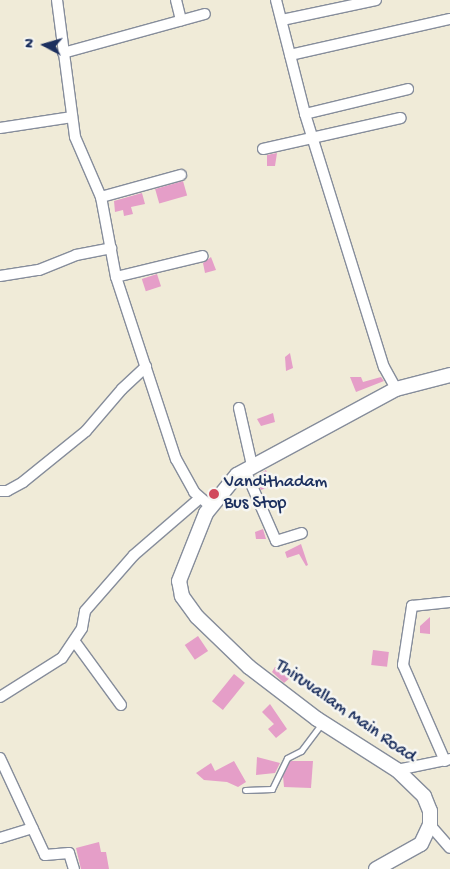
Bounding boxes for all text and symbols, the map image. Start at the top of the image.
north arrow [20,20,70,70]
text: N [21,38,39,49]
place label: Vandithadam Bus Stop [224,473,327,516]
marker: Vandithadam Bus Stop [208,488,220,500]
street label: Thiruvallam Main Road [271,655,419,769]

